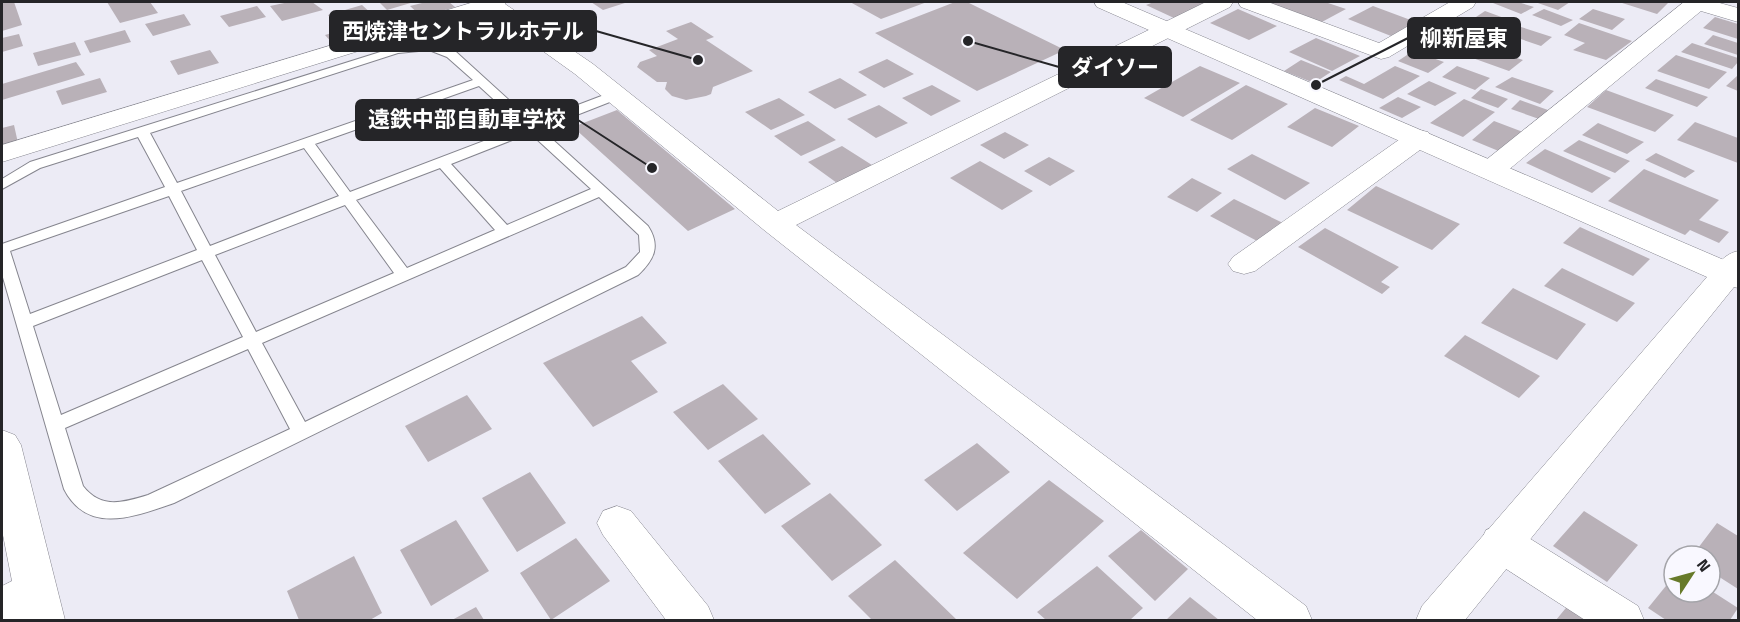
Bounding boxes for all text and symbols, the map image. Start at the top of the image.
callout: 西焼津セントラルホテル [330,11,596,51]
text: 西焼津セントラルホテル [342,14,584,48]
callout: 柳新屋東 [1408,18,1520,58]
text: 柳新屋東 [1420,21,1508,55]
callout: ダイソー [1059,47,1171,87]
text: ダイソー [1071,50,1159,84]
callout: 遠鉄中部自動車学校 [356,100,578,140]
text: 遠鉄中部自動車学校 [368,102,566,136]
north arrow [1662,544,1722,604]
text: N [1691,554,1717,577]

